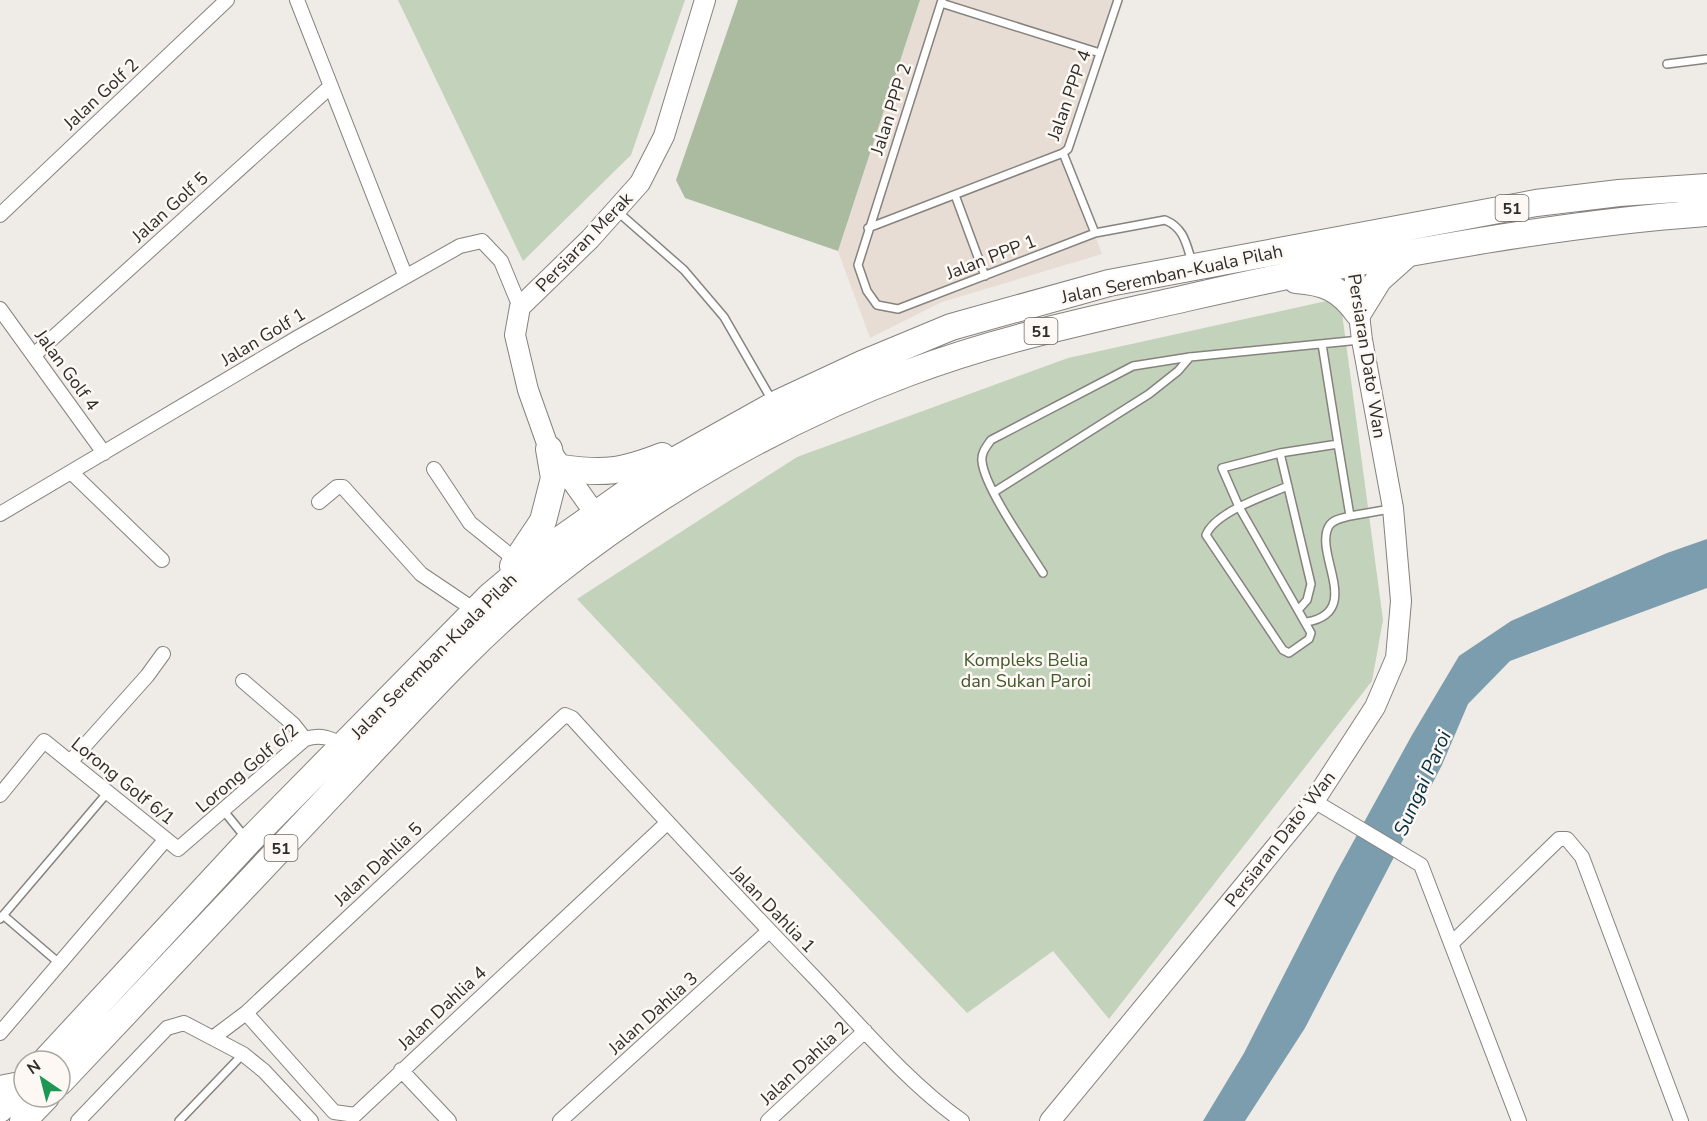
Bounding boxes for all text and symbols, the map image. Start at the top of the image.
street label: Jalan PPP 4 [1041,46,1097,145]
street label: Jalan Golf 2 [57,53,144,136]
street label: Jalan PPP 2 [865,60,917,159]
street label: Jalan Golf 5 [126,166,213,248]
street label: Persiaran Merak [530,186,638,297]
road number: 51 [1496,195,1528,221]
street label: Jalan PPP 1 [942,229,1040,286]
street label: Jalan Seremban-Kuala Pilah [1058,239,1285,309]
street label: Persiaran Dato' Wan [1342,272,1392,440]
street label: Jalan Golf 1 [215,302,310,372]
road number: 51 [1024,318,1058,344]
street label: Jalan Golf 4 [29,324,105,416]
street label: Jalan Seremban-Kuala Pilah [345,568,522,745]
park label: Kompleks Belia dan Sukan Paroi [961,648,1091,693]
street label: Lorong Golf 6/2 [191,718,303,818]
water label: Sungai Paroi [1387,726,1458,840]
street label: Lorong Golf 6/1 [66,732,180,830]
street label: Persiaran Dato' Wan [1219,766,1341,912]
street label: Jalan Dahlia 5 [328,817,427,912]
road number: 51 [264,835,298,861]
street label: Jalan Dahlia 1 [725,859,821,958]
street label: Jalan Dahlia 4 [392,961,492,1056]
street label: Jalan Dahlia 3 [602,966,703,1060]
street label: Jalan Dahlia 2 [754,1016,853,1111]
north arrow [12,1049,72,1109]
text: N [23,1055,45,1080]

